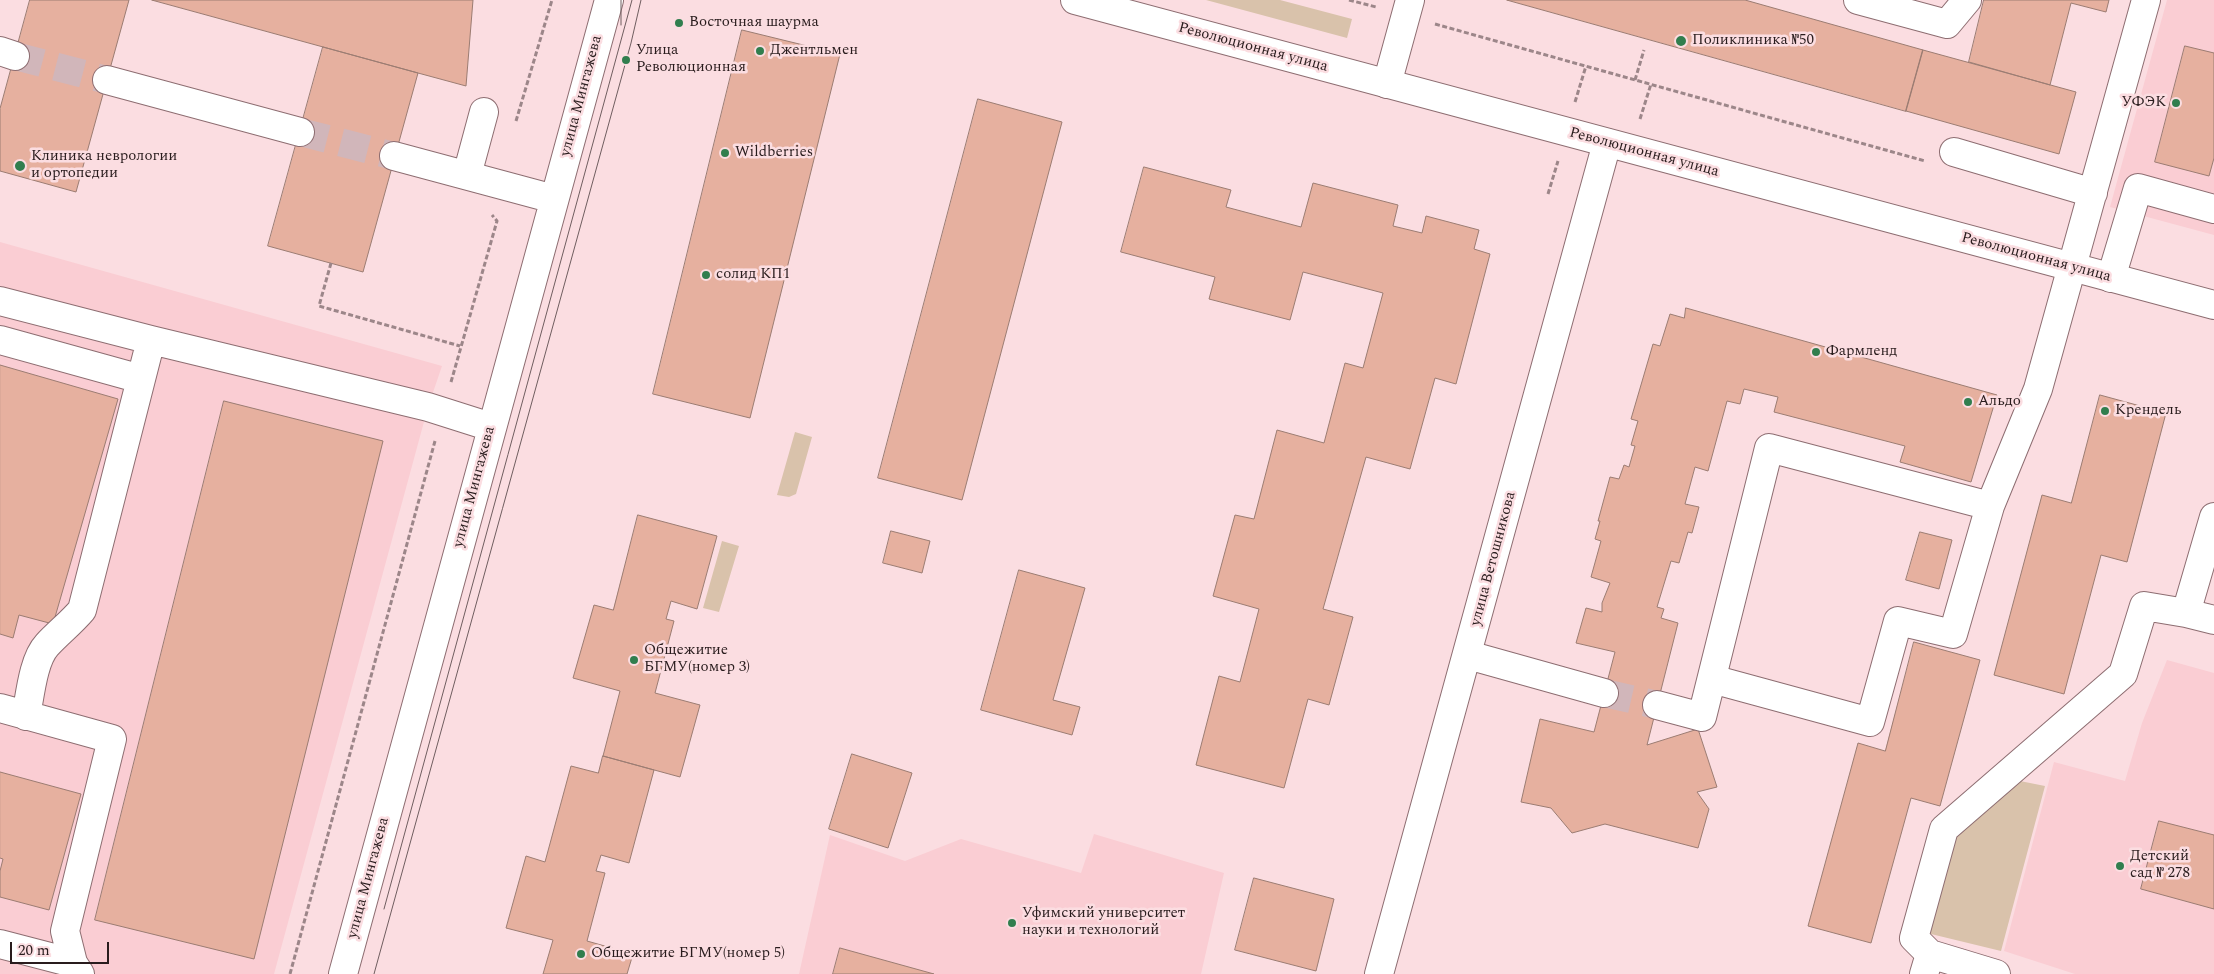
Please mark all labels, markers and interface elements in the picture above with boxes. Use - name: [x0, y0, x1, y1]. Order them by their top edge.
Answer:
- place label: Восточная шаурма: [689, 14, 819, 32]
- marker: Восточная шаурма: [673, 17, 685, 29]
- street label: Революционная улица: [1176, 19, 1330, 77]
- place label: Поликлиника №50: [1692, 32, 1814, 50]
- street label: улица Мингажева: [557, 34, 607, 158]
- marker: Поликлиника №50: [1674, 34, 1688, 48]
- place label: Улица Революционная: [636, 42, 746, 77]
- place label: Джентльмен: [770, 42, 858, 60]
- marker: Джентльмен: [754, 45, 766, 57]
- marker: Улица Революционная: [620, 54, 632, 66]
- place label: УФЭК: [2122, 94, 2166, 112]
- marker: УФЭК: [2170, 97, 2182, 109]
- street label: Революционная улица: [1567, 124, 1721, 182]
- place label: Wildberries: [735, 144, 813, 162]
- marker: Wildberries: [719, 147, 731, 159]
- place label: Клиника неврологии и ортопедии: [31, 148, 177, 183]
- marker: Клиника неврологии и ортопедии: [13, 159, 27, 173]
- street label: Революционная улица: [1959, 229, 2113, 287]
- place label: солид КП1: [716, 266, 790, 284]
- marker: солид КП1: [700, 269, 712, 281]
- place label: Фармленд: [1826, 343, 1897, 361]
- marker: Фармленд: [1810, 346, 1822, 358]
- place label: Альдо: [1978, 393, 2021, 411]
- marker: Альдо: [1962, 396, 1974, 408]
- place label: Крендель: [2115, 402, 2181, 420]
- marker: Крендель: [2099, 405, 2111, 417]
- street label: улица Мингажева: [450, 425, 500, 549]
- street label: улица Ветошникова: [1467, 490, 1521, 628]
- place label: Общежитие БГМУ(номер 3): [644, 642, 750, 677]
- marker: Общежитие БГМУ(номер 3): [628, 654, 640, 666]
- street label: улица Мингажева: [344, 816, 394, 940]
- place label: Детский сад № 278: [2130, 848, 2190, 883]
- marker: Детский сад № 278: [2114, 860, 2126, 872]
- place label: Уфимский университет науки и технологий: [1022, 905, 1185, 940]
- marker: Уфимский университет науки и технологий: [1006, 917, 1018, 929]
- scale bar: [12, 932, 111, 964]
- text: 20 m: [18, 939, 50, 962]
- place label: Общежитие БГМУ(номер 5): [591, 945, 785, 963]
- marker: Общежитие БГМУ(номер 5): [575, 948, 587, 960]

